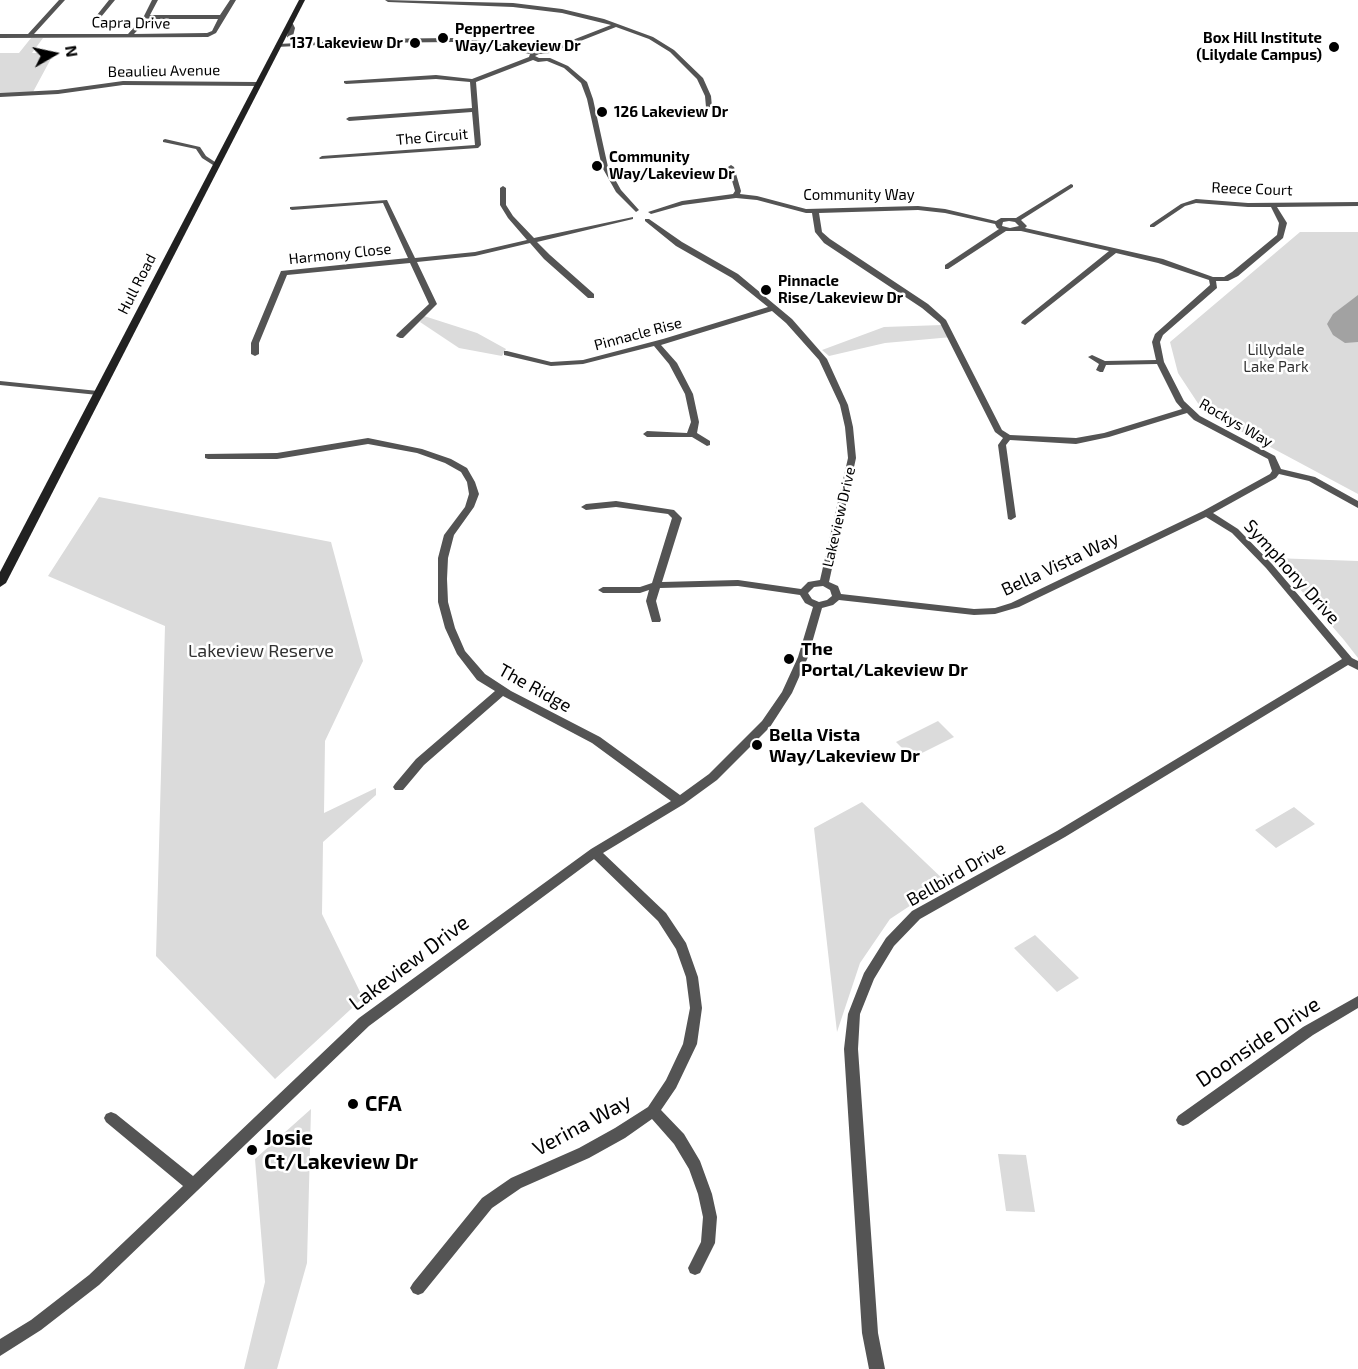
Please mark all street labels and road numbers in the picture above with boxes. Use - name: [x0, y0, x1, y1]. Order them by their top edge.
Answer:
- street label: Capra Drive: [92, 13, 170, 33]
- street label: Beaulieu Avenue: [108, 61, 220, 81]
- street label: The Circuit: [395, 125, 469, 149]
- street label: Reece Court: [1211, 179, 1293, 199]
- street label: Community Way: [803, 186, 915, 204]
- street label: Harmony Close: [288, 240, 392, 268]
- street label: Hull Road: [114, 251, 160, 317]
- street label: Pinnacle Rise: [592, 314, 684, 354]
- street label: Rockys Way: [1196, 395, 1276, 451]
- street label: Lakeview Drive: [819, 465, 859, 569]
- street label: Symphony Drive: [1239, 515, 1345, 629]
- street label: Bella Vista Way: [998, 527, 1122, 601]
- street label: The Ridge: [495, 659, 575, 717]
- street label: Bellbird Drive: [903, 837, 1009, 911]
- street label: Lakeview Drive: [344, 910, 474, 1016]
- street label: Doonside Drive: [1191, 991, 1325, 1093]
- street label: Verina Way: [529, 1089, 635, 1161]

